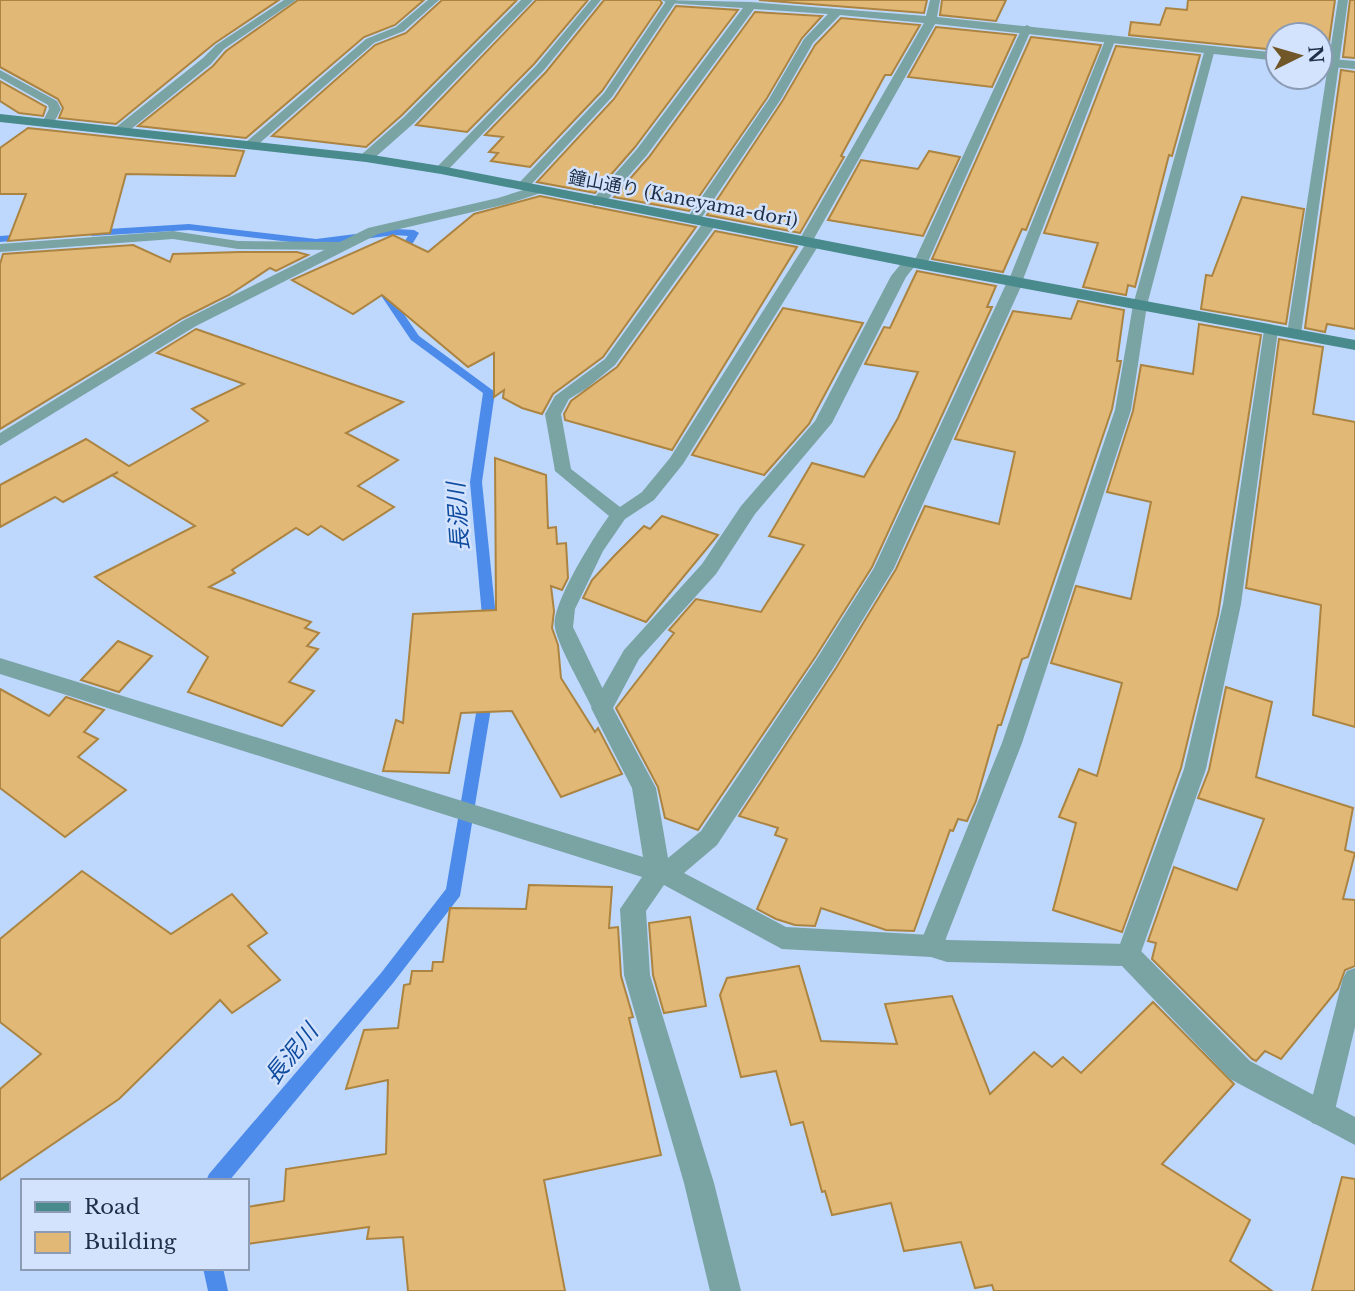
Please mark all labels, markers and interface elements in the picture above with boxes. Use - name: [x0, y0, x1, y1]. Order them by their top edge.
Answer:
- north arrow: [1264, 21, 1334, 91]
- text: N: [1303, 45, 1328, 65]
- street label: 鐘山通り (Kaneyama-dori): [566, 166, 800, 232]
- water label: 長泥川: [441, 479, 474, 552]
- water label: 長泥川: [258, 1016, 325, 1090]
- legend: [21, 1179, 248, 1270]
- text: Road: [84, 1194, 140, 1220]
- text: Building: [84, 1229, 177, 1255]

